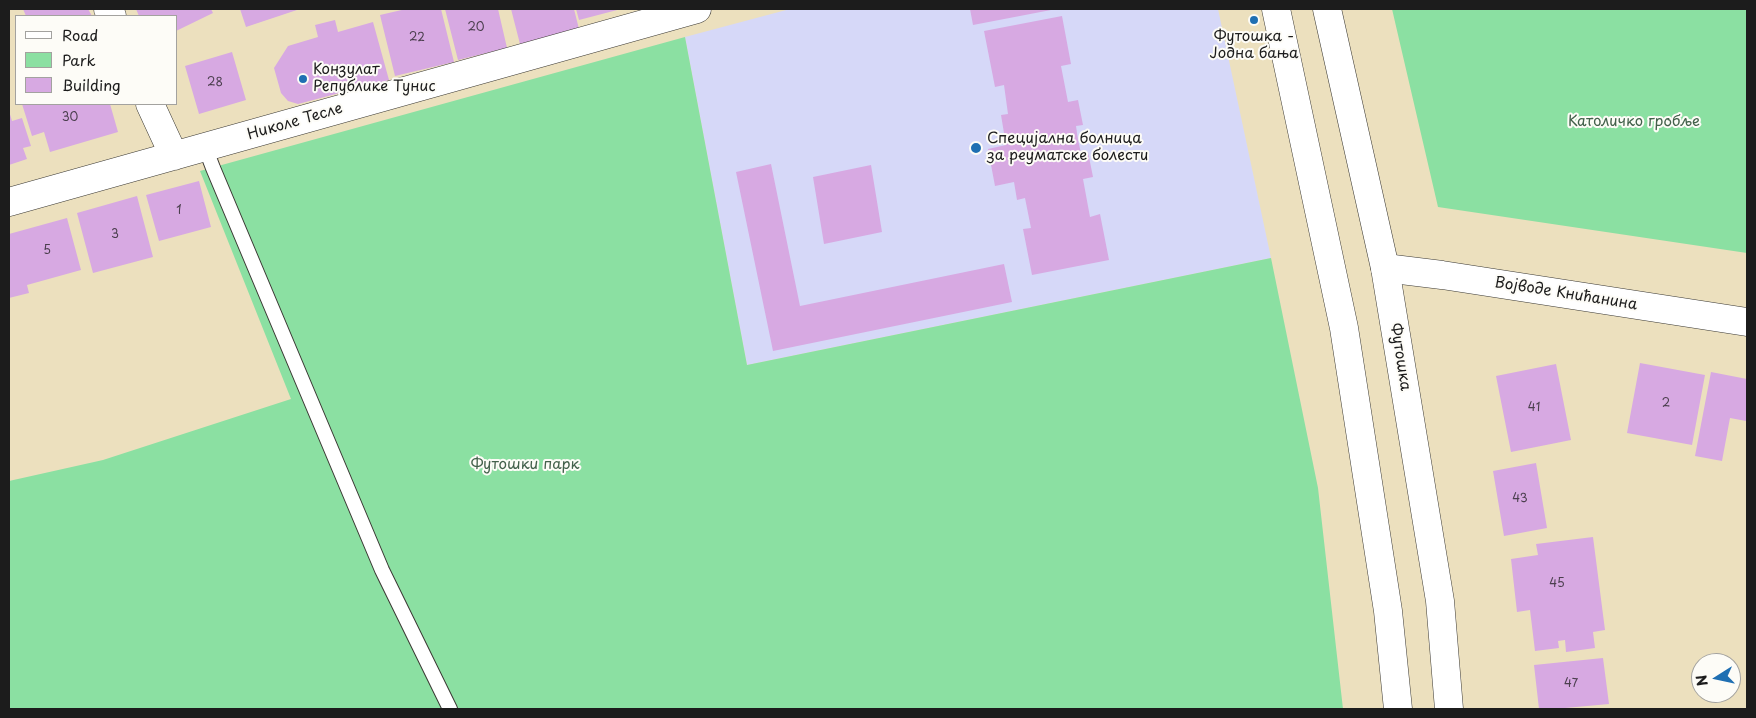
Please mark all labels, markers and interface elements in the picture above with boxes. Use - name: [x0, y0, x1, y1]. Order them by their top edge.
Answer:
- marker: Футошка - Јодна бања: [1248, 14, 1260, 26]
- legend: [15, 15, 178, 105]
- house number: 20: [467, 21, 485, 35]
- text: Road: [62, 23, 98, 46]
- place label: Футошка - Јодна бања: [1209, 28, 1299, 63]
- house number: 22: [409, 31, 425, 45]
- text: Park: [62, 48, 96, 71]
- place label: Конзулат Републике Тунис: [313, 61, 436, 96]
- text: Building: [62, 73, 121, 96]
- marker: Конзулат Републике Тунис: [297, 73, 309, 85]
- house number: 28: [207, 76, 223, 90]
- street label: Николе Тесле: [245, 100, 345, 144]
- house number: 30: [62, 111, 78, 125]
- park label: Католичко гробље: [1568, 113, 1700, 131]
- place label: Специјална болница за реуматске болести: [987, 130, 1148, 165]
- marker: Специјална болница за реуматске болести: [969, 141, 983, 155]
- house number: 1: [176, 204, 182, 218]
- house number: 3: [111, 228, 119, 242]
- house number: 5: [43, 244, 51, 258]
- street label: Војводе Книћанина: [1493, 274, 1639, 314]
- street label: Футошка: [1386, 322, 1414, 392]
- house number: 2: [1662, 397, 1670, 411]
- house number: 41: [1528, 401, 1540, 415]
- park label: Футошки парк: [471, 456, 579, 474]
- house number: 43: [1512, 492, 1528, 506]
- house number: 45: [1549, 577, 1565, 591]
- north arrow: [1691, 653, 1741, 703]
- text: N: [1690, 673, 1713, 688]
- house number: 47: [1564, 677, 1578, 691]

